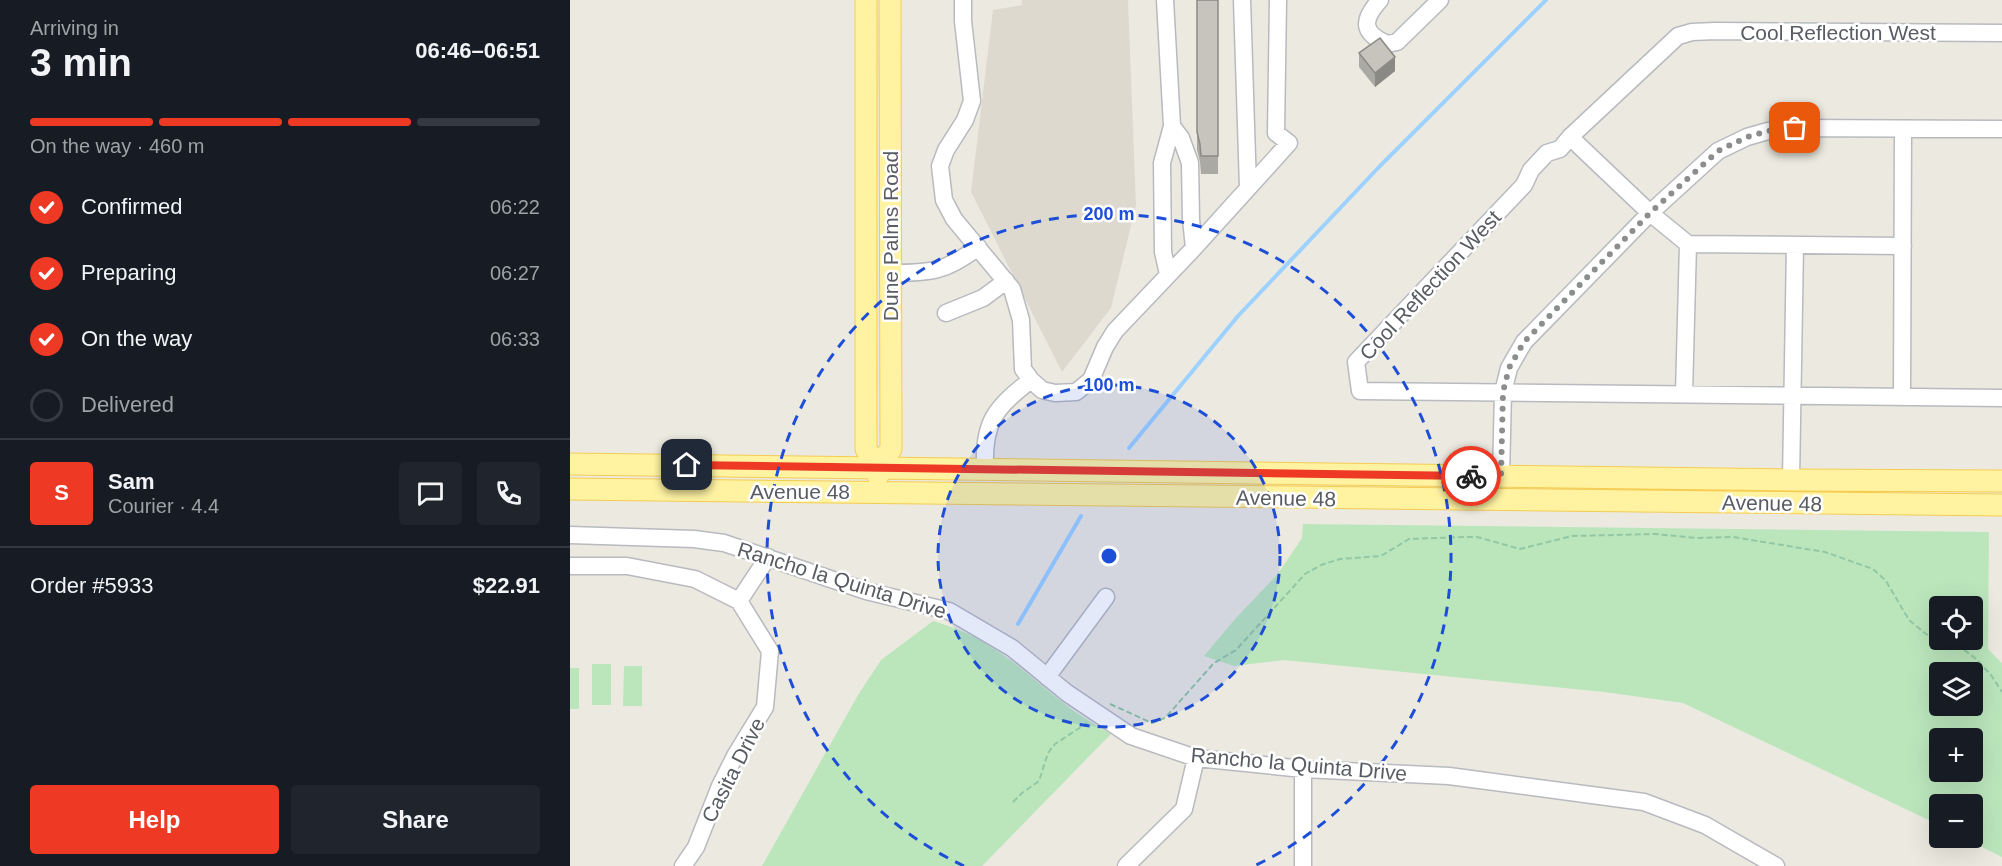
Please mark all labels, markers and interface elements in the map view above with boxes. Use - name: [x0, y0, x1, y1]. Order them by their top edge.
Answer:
- text: Arriving in: [30, 17, 119, 39]
- street label: Cool Reflection West: [1740, 21, 1936, 44]
- text: 06:46–06:51: [415, 38, 540, 63]
- text: 3 min: [30, 41, 132, 84]
- pin: [1769, 102, 1820, 153]
- icon: bag: [1778, 111, 1811, 144]
- text: On the way · 460 m: [30, 135, 205, 157]
- street label: Dune Palms Road: [879, 151, 902, 321]
- icon: check: [30, 191, 63, 224]
- text: Confirmed: [81, 194, 182, 219]
- text: 06:22: [490, 196, 540, 218]
- text: 200 m: [1083, 204, 1135, 224]
- street label: Cool Reflection West: [1355, 205, 1505, 364]
- icon: check: [30, 257, 63, 290]
- text: Preparing: [81, 260, 176, 285]
- text: 06:27: [490, 262, 540, 284]
- icon: check: [30, 323, 63, 356]
- text: On the way: [81, 326, 192, 351]
- text: 06:33: [490, 328, 540, 350]
- text: 100 m: [1083, 375, 1135, 395]
- text: Delivered: [81, 392, 174, 417]
- pin: [661, 439, 712, 490]
- courier: [1441, 446, 1501, 506]
- icon: home: [670, 448, 703, 481]
- icon: bike: [1455, 460, 1488, 493]
- button: chat: [399, 462, 462, 525]
- button: phone: [477, 462, 540, 525]
- text: Sam: [108, 469, 154, 494]
- text: S: [54, 480, 69, 505]
- street label: Avenue 48: [750, 480, 850, 503]
- street label: Avenue 48: [1236, 486, 1336, 510]
- street label: Avenue 48: [1722, 491, 1822, 515]
- text: Courier · 4.4: [108, 495, 219, 517]
- street label: Rancho la Quinta Drive: [735, 537, 949, 623]
- centre of rings: [1099, 546, 1119, 566]
- text: Order #5933: [30, 573, 154, 598]
- text: $22.91: [473, 573, 540, 598]
- map controls: [1929, 596, 1983, 848]
- button: locate: [1929, 596, 1983, 650]
- button: layers: [1929, 662, 1983, 716]
- street label: Casita Drive: [697, 714, 769, 826]
- button: +: [1929, 728, 1983, 782]
- street label: Rancho la Quinta Drive: [1190, 743, 1408, 785]
- button: Help: [30, 785, 279, 854]
- button: Share: [291, 785, 540, 854]
- button: −: [1929, 794, 1983, 848]

